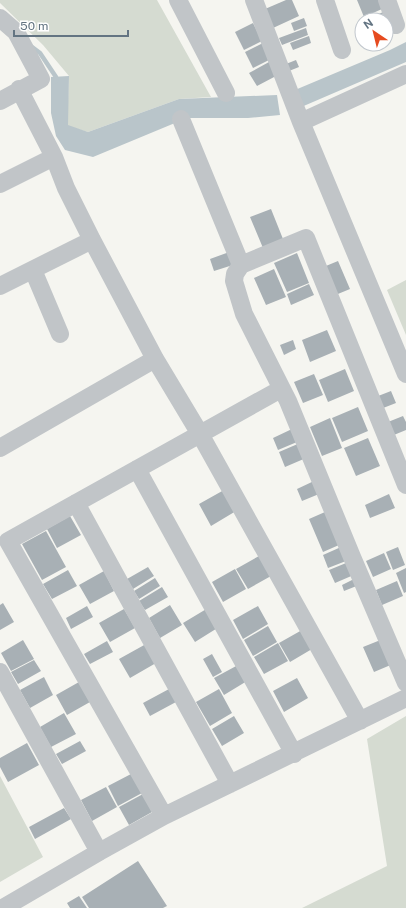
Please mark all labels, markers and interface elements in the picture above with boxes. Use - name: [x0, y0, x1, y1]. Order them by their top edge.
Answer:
- scale bar: [14, 12, 128, 38]
- north arrow: [354, 12, 394, 52]
- text: N: [361, 16, 375, 31]
- text: 50 m: [20, 19, 48, 33]

